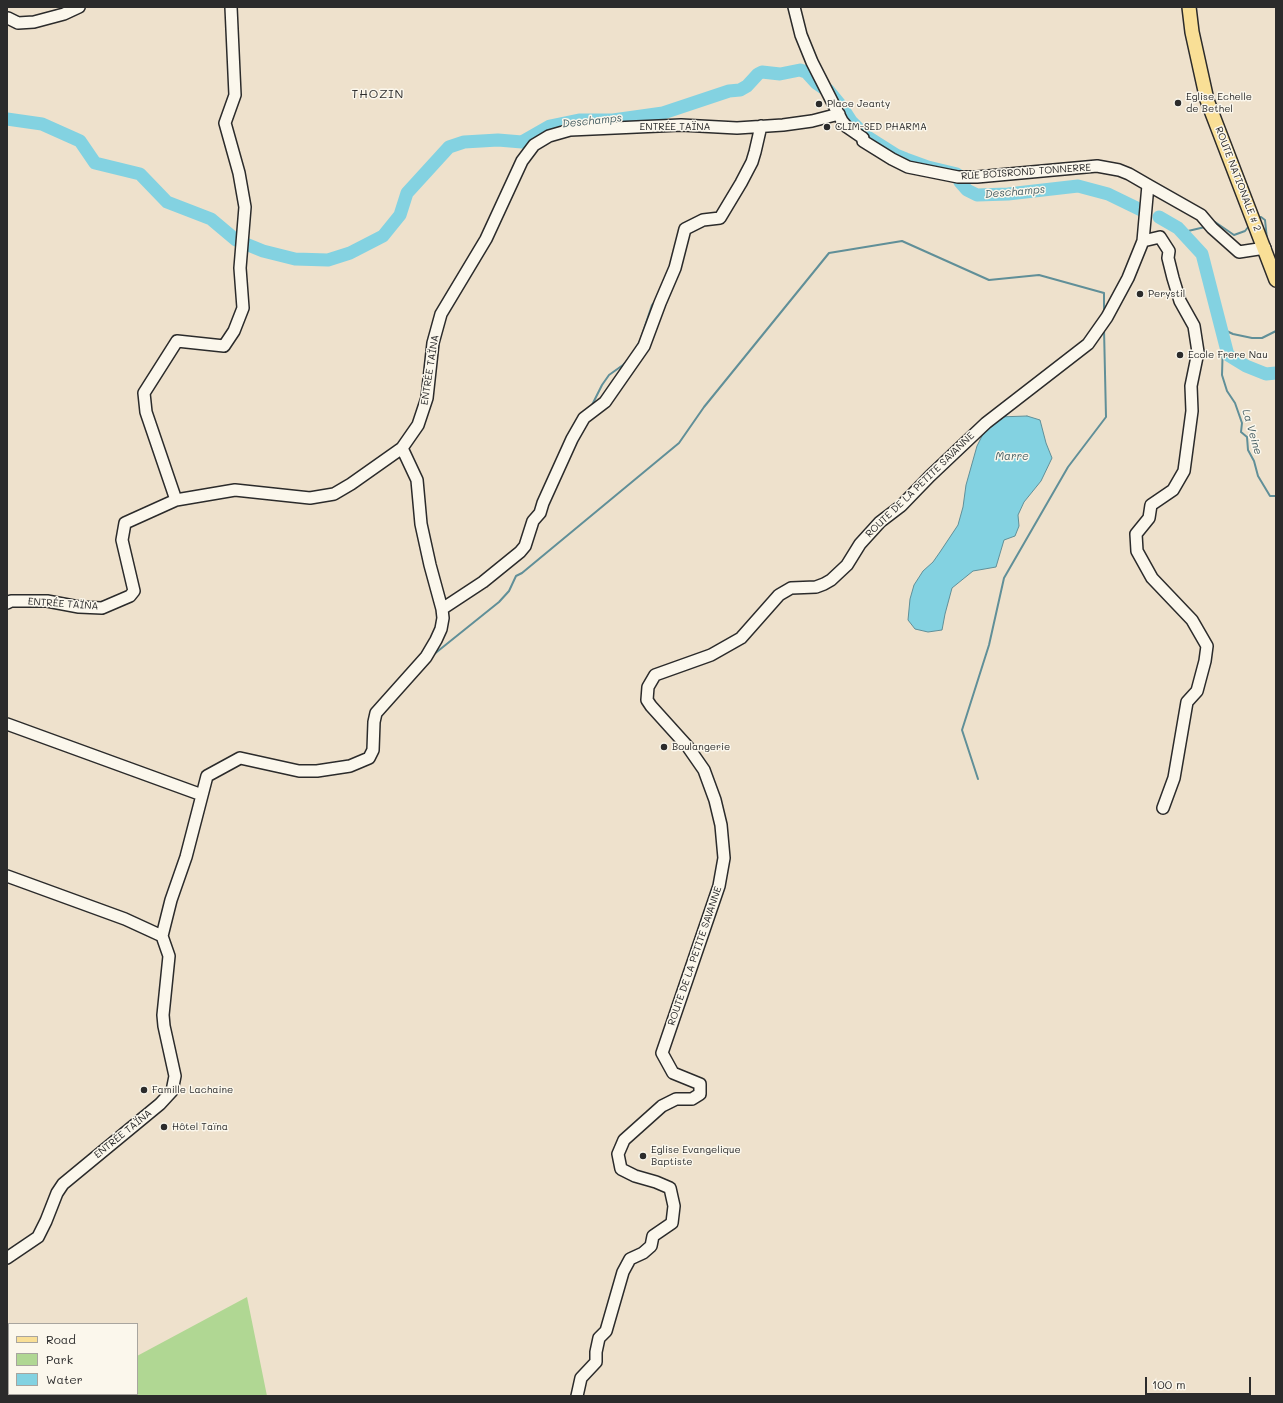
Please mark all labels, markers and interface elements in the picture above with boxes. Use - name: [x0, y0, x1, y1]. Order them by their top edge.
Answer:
- district label: THOZIN: [352, 87, 404, 101]
- place label: Eglise Echelle de Bethel: [1186, 91, 1252, 114]
- place label: Place Jeanty: [827, 98, 890, 110]
- marker: Eglise Echelle de Bethel: [1173, 98, 1183, 108]
- marker: Place Jeanty: [814, 99, 824, 109]
- water label: Deschamps: [561, 111, 623, 131]
- street label: ENTRÉE TAÏNA: [640, 121, 710, 133]
- place label: CLIM-SED PHARMA: [835, 121, 927, 133]
- marker: CLIM-SED PHARMA: [822, 122, 832, 132]
- street label: ROUTE NATIONALE # 2: [1212, 125, 1264, 233]
- street label: RUE BOISROND TONNERRE: [961, 161, 1091, 183]
- water label: Deschamps: [984, 183, 1046, 201]
- place label: Perystil: [1148, 288, 1185, 300]
- marker: Perystil: [1135, 289, 1145, 299]
- street label: ENTRÉE TAÏNA: [419, 334, 441, 406]
- place label: Ecole Frere Nau: [1188, 349, 1268, 361]
- marker: Ecole Frere Nau: [1175, 350, 1185, 360]
- water label: La Veine: [1239, 408, 1265, 456]
- street label: ROUTE DE LA PETITE SAVANNE: [863, 430, 977, 540]
- water label: Marre: [995, 450, 1029, 464]
- street label: ENTRÉE TAÏNA: [27, 596, 99, 612]
- place label: Boulangerie: [672, 741, 730, 753]
- marker: Boulangerie: [659, 742, 669, 752]
- street label: ROUTE DE LA PETITE SAVANNE: [666, 885, 724, 1027]
- place label: Famille Lachaine: [152, 1084, 233, 1096]
- marker: Famille Lachaine: [139, 1085, 149, 1095]
- street label: ENTRÉE TAÏNA: [92, 1107, 154, 1161]
- place label: Hôtel Taïna: [172, 1121, 228, 1133]
- marker: Hôtel Taïna: [159, 1122, 169, 1132]
- place label: Eglise Evangelique Baptiste: [651, 1144, 741, 1168]
- marker: Eglise Evangelique Baptiste: [638, 1151, 648, 1161]
- legend: [8, 1323, 138, 1395]
- text: Road: [46, 1331, 76, 1347]
- text: Park: [46, 1351, 73, 1367]
- scale bar: [1147, 1369, 1253, 1395]
- text: Water: [46, 1371, 83, 1387]
- text: 100 m: [1152, 1376, 1186, 1392]

